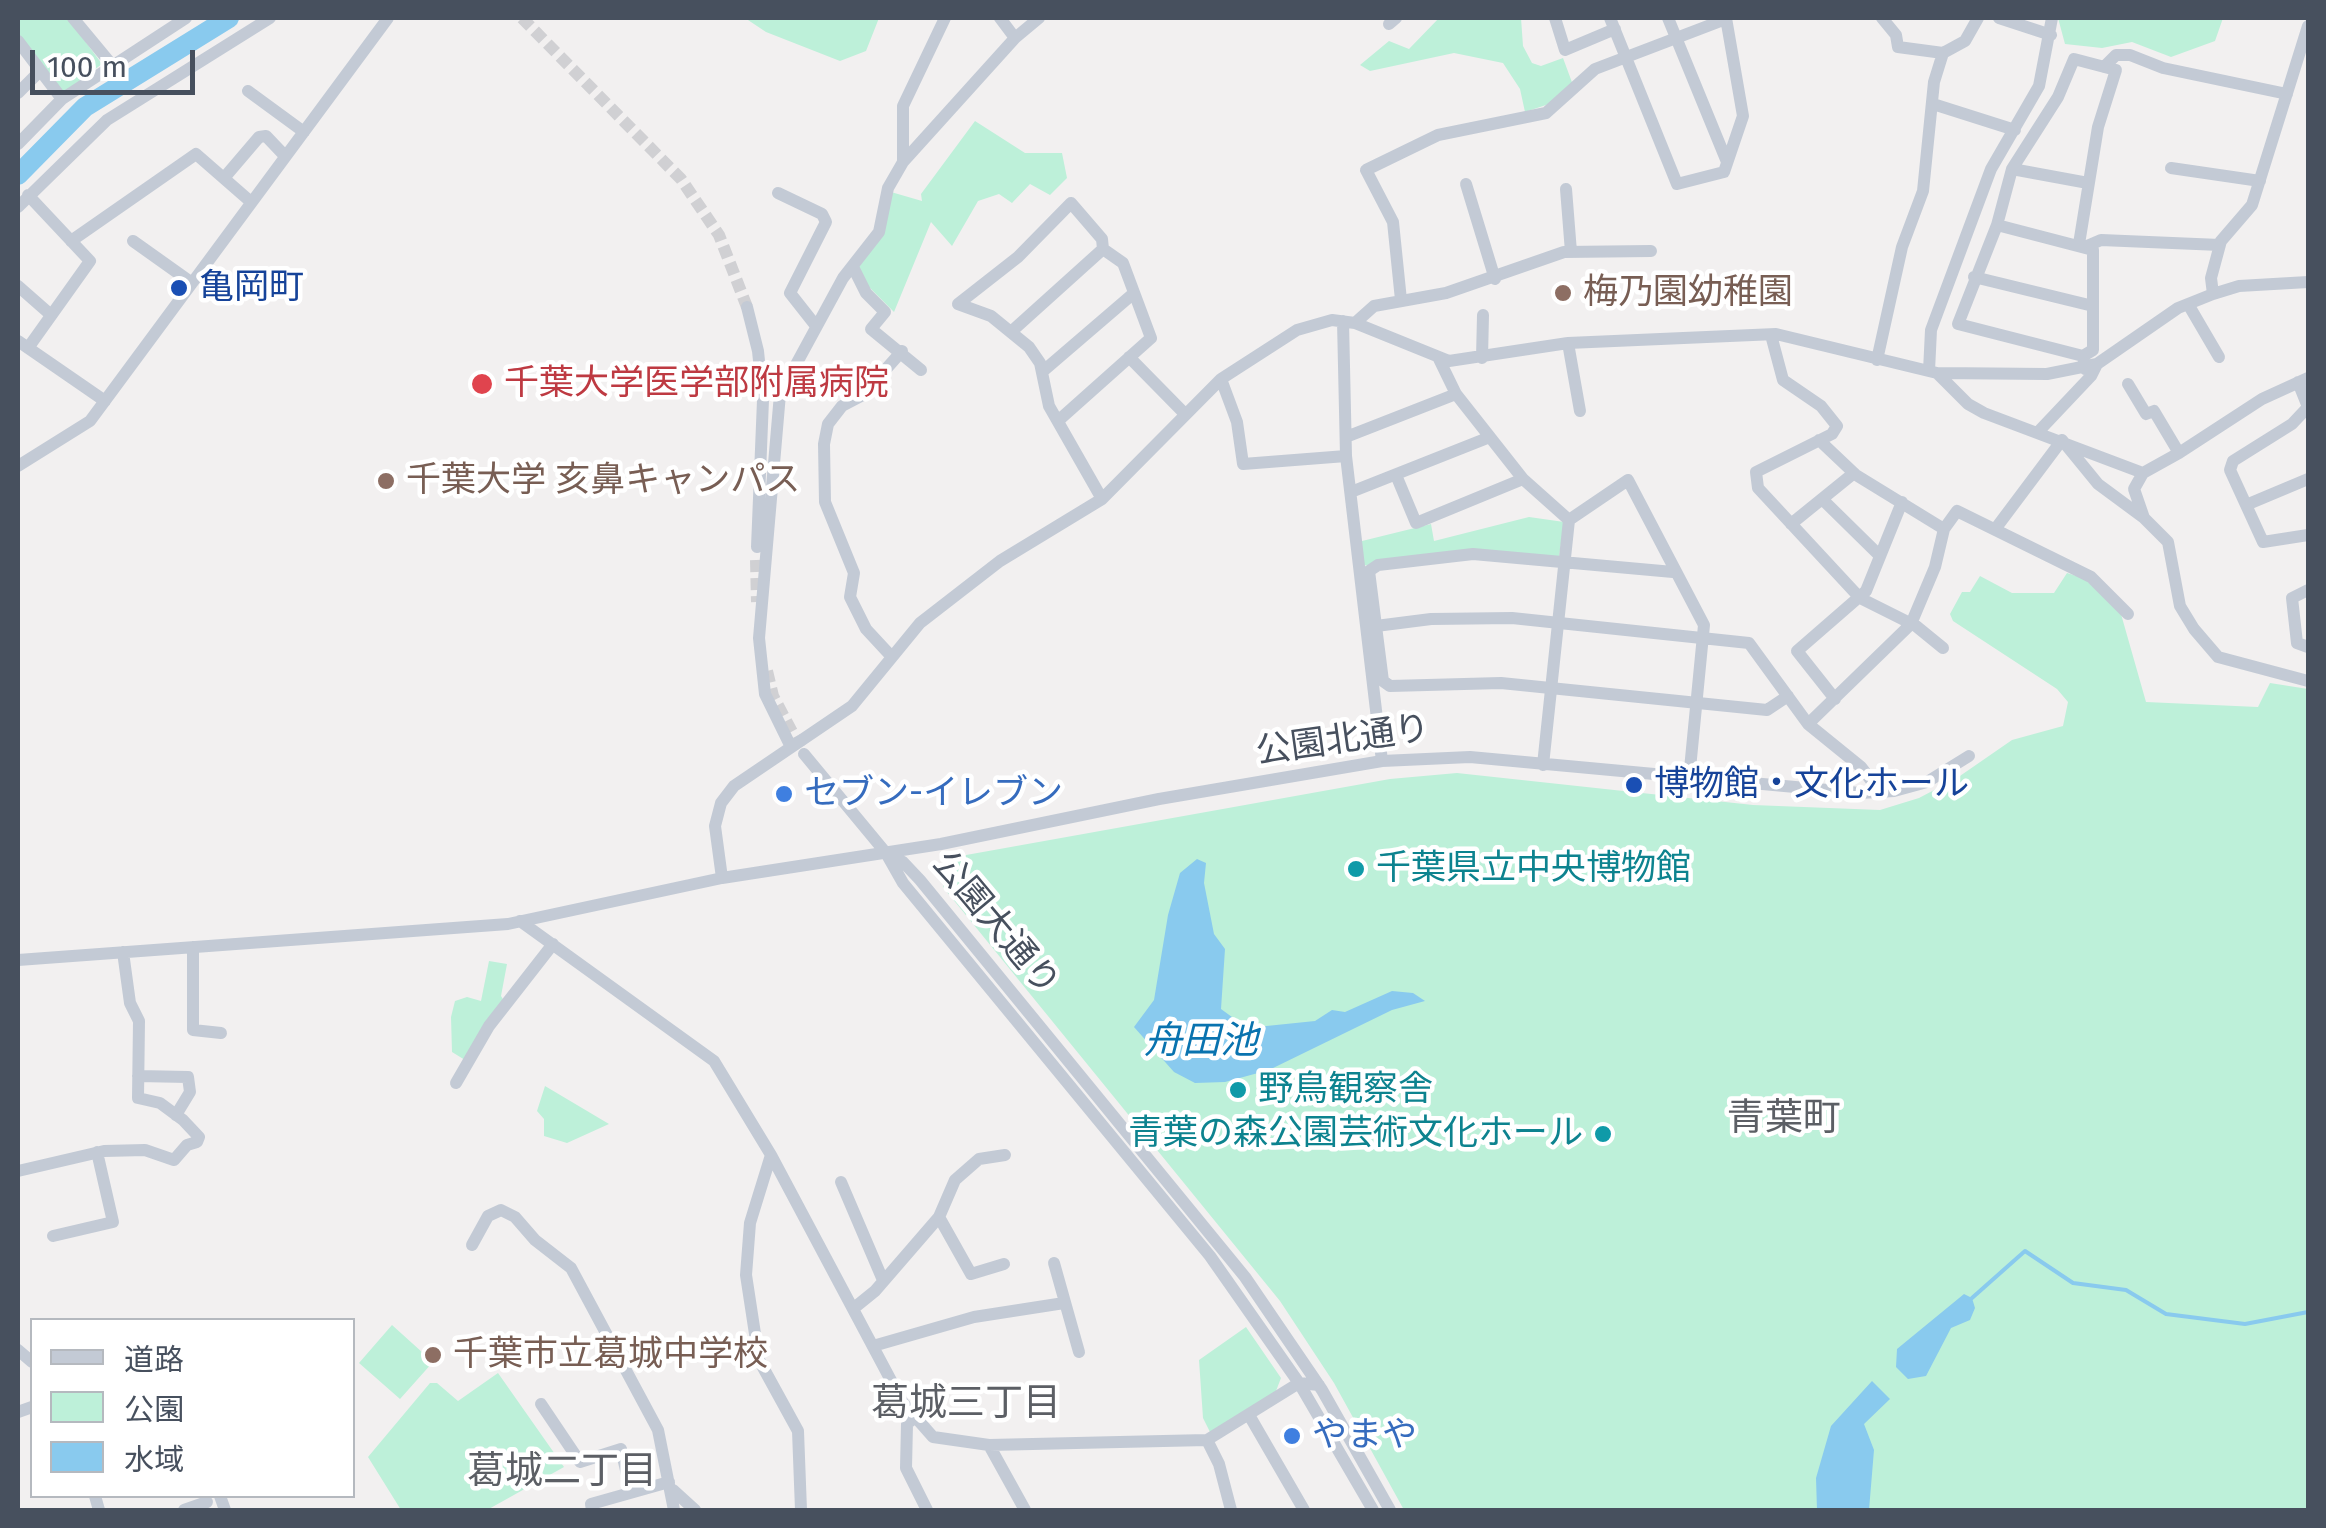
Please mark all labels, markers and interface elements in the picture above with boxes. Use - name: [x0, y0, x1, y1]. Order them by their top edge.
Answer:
- scale bar: [35, 30, 200, 92]
- text: 100 m: [47, 49, 127, 85]
- place label: 亀岡町: [199, 267, 304, 309]
- place label: 梅乃園幼稚園: [1583, 272, 1793, 314]
- marker: 亀岡町: [168, 277, 190, 299]
- marker: 梅乃園幼稚園: [1552, 282, 1574, 304]
- place label: 千葉大学医学部附属病院: [504, 363, 889, 405]
- marker: 千葉大学医学部附属病院: [469, 371, 495, 397]
- place label: 千葉大学 亥鼻キャンパス: [406, 460, 800, 502]
- marker: 千葉大学 亥鼻キャンパス: [375, 470, 397, 492]
- street label: 公園北通り: [1253, 708, 1433, 774]
- place label: 博物館・文化ホール: [1654, 764, 1969, 806]
- place label: セブン-イレブン: [804, 773, 1063, 815]
- marker: 博物館・文化ホール: [1623, 774, 1645, 796]
- marker: セブン-イレブン: [773, 783, 795, 805]
- street label: 公園大通り: [923, 843, 1067, 1005]
- place label: 千葉県立中央博物館: [1376, 848, 1691, 890]
- marker: 千葉県立中央博物館: [1345, 858, 1367, 880]
- water label: 舟田池: [1144, 1019, 1258, 1065]
- place label: 野鳥観察舎: [1258, 1069, 1433, 1111]
- marker: 野鳥観察舎: [1227, 1079, 1249, 1101]
- district label: 青葉町: [1727, 1096, 1841, 1142]
- place label: 青葉の森公園芸術文化ホール: [1128, 1113, 1583, 1155]
- marker: 青葉の森公園芸術文化ホール: [1592, 1123, 1614, 1145]
- legend: [30, 1318, 355, 1498]
- place label: 千葉市立葛城中学校: [453, 1334, 768, 1376]
- text: 道路: [124, 1342, 184, 1378]
- marker: 千葉市立葛城中学校: [422, 1344, 444, 1366]
- district label: 葛城三丁目: [871, 1381, 1061, 1427]
- text: 公園: [124, 1392, 184, 1428]
- place label: やまや: [1312, 1415, 1417, 1457]
- marker: やまや: [1281, 1425, 1303, 1447]
- text: 水域: [124, 1442, 184, 1478]
- district label: 葛城二丁目: [467, 1449, 657, 1495]

